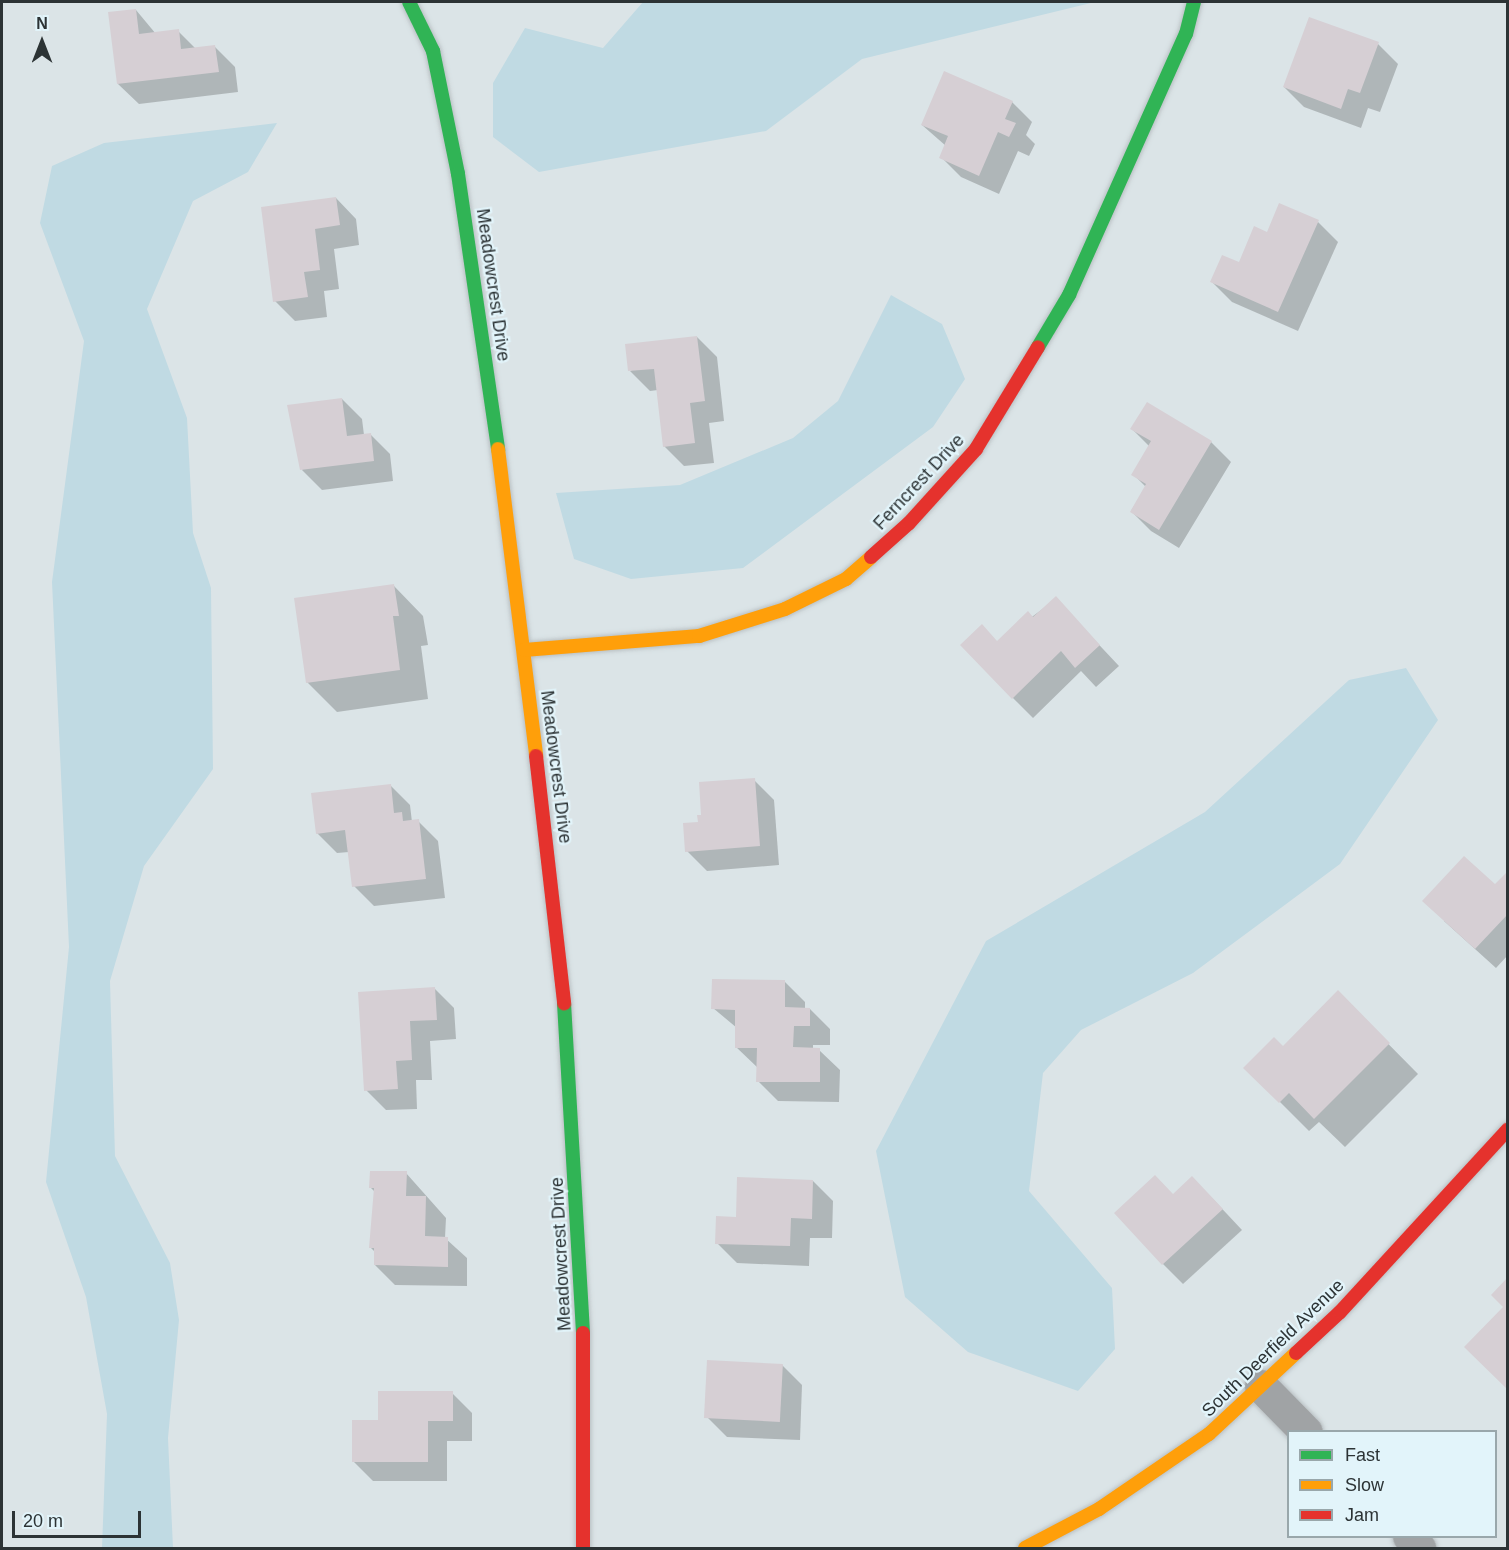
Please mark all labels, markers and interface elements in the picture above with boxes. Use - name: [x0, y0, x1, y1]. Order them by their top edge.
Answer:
- north arrow: [12, 12, 72, 72]
- text: N: [36, 15, 48, 32]
- street label: Meadowcrest Drive: [472, 207, 514, 363]
- street label: Ferncrest Drive: [869, 430, 969, 534]
- street label: Meadowcrest Drive: [536, 689, 576, 845]
- street label: Meadowcrest Drive: [546, 1177, 576, 1331]
- street label: South Deerfield Avenue: [1197, 1274, 1349, 1422]
- legend: [1287, 1430, 1497, 1538]
- text: Fast: [1345, 1445, 1380, 1465]
- text: Slow: [1345, 1475, 1384, 1495]
- scale bar: [15, 1499, 144, 1537]
- text: Jam: [1345, 1505, 1379, 1525]
- text: 20 m: [23, 1511, 63, 1531]

